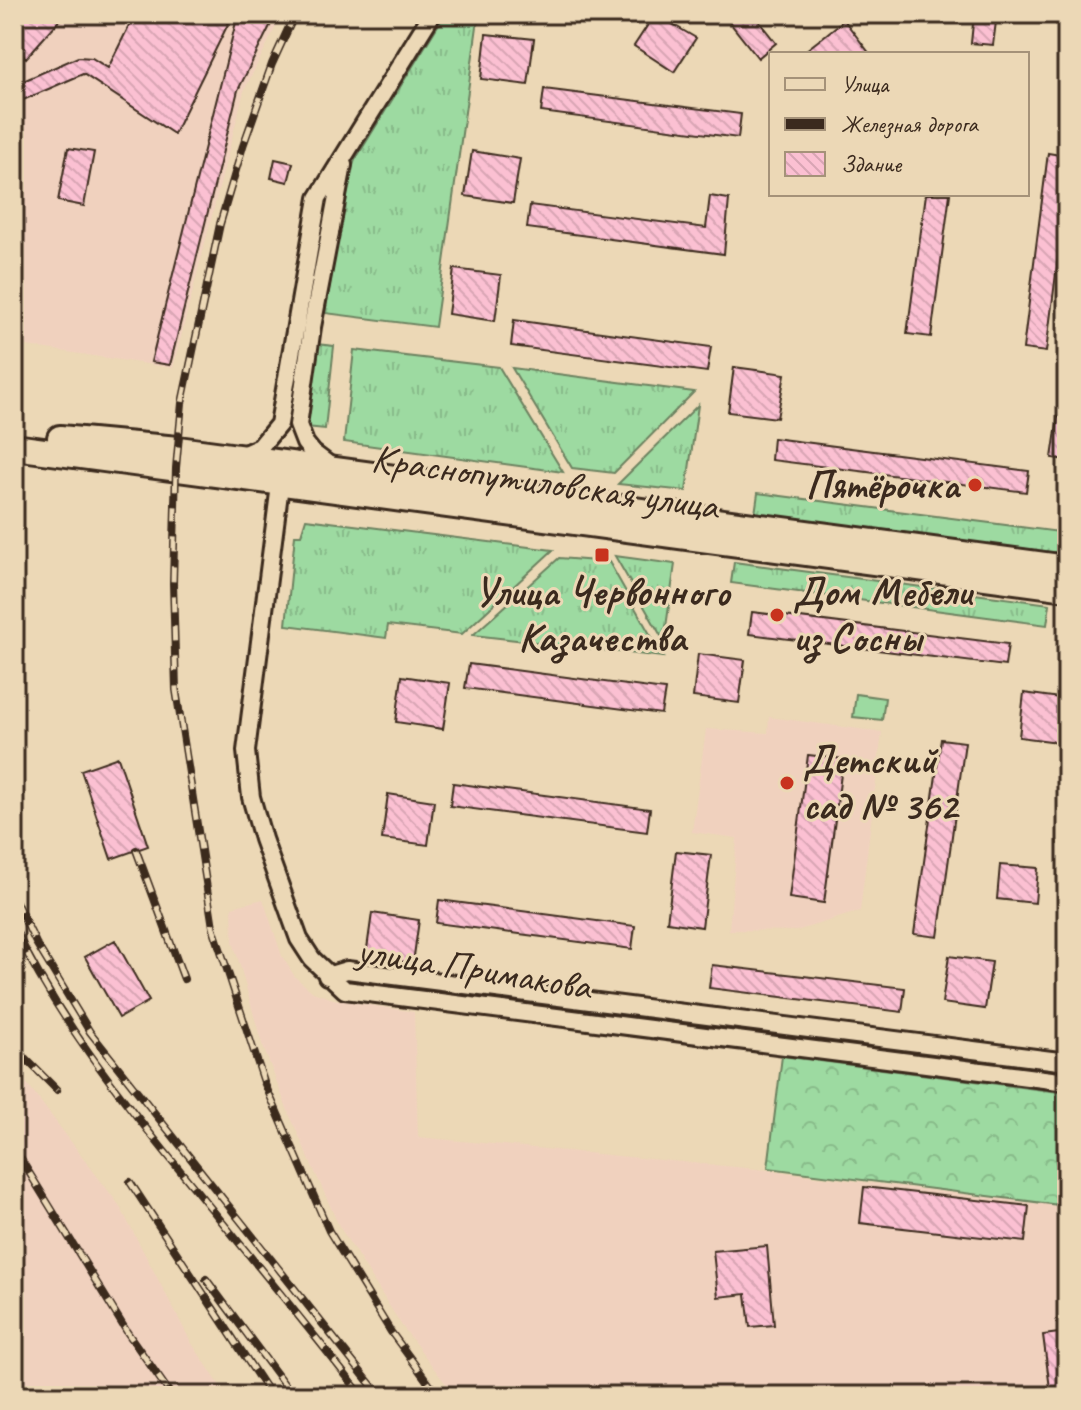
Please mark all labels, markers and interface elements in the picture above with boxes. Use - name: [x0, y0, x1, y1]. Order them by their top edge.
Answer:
- legend: [769, 52, 1029, 196]
- text: Улица: [841, 69, 890, 99]
- text: Железная дорога: [841, 109, 979, 139]
- text: Здание: [841, 149, 903, 179]
- street label: Краснопутиловская улица: [369, 433, 724, 531]
- place label: Пятёрочка: [806, 460, 961, 510]
- marker: Пятёрочка: [966, 476, 984, 494]
- marker: Улица Червонного Казачества: [593, 546, 611, 564]
- place label: Улица Червонного Казачества: [474, 567, 732, 664]
- place label: Дом Мебели из Сосны: [793, 567, 975, 664]
- marker: Дом Мебели из Сосны: [768, 606, 786, 624]
- place label: Детский сад № 362: [803, 735, 961, 831]
- marker: Детский сад № 362: [778, 774, 796, 792]
- street label: улица Примакова: [352, 925, 597, 1012]

